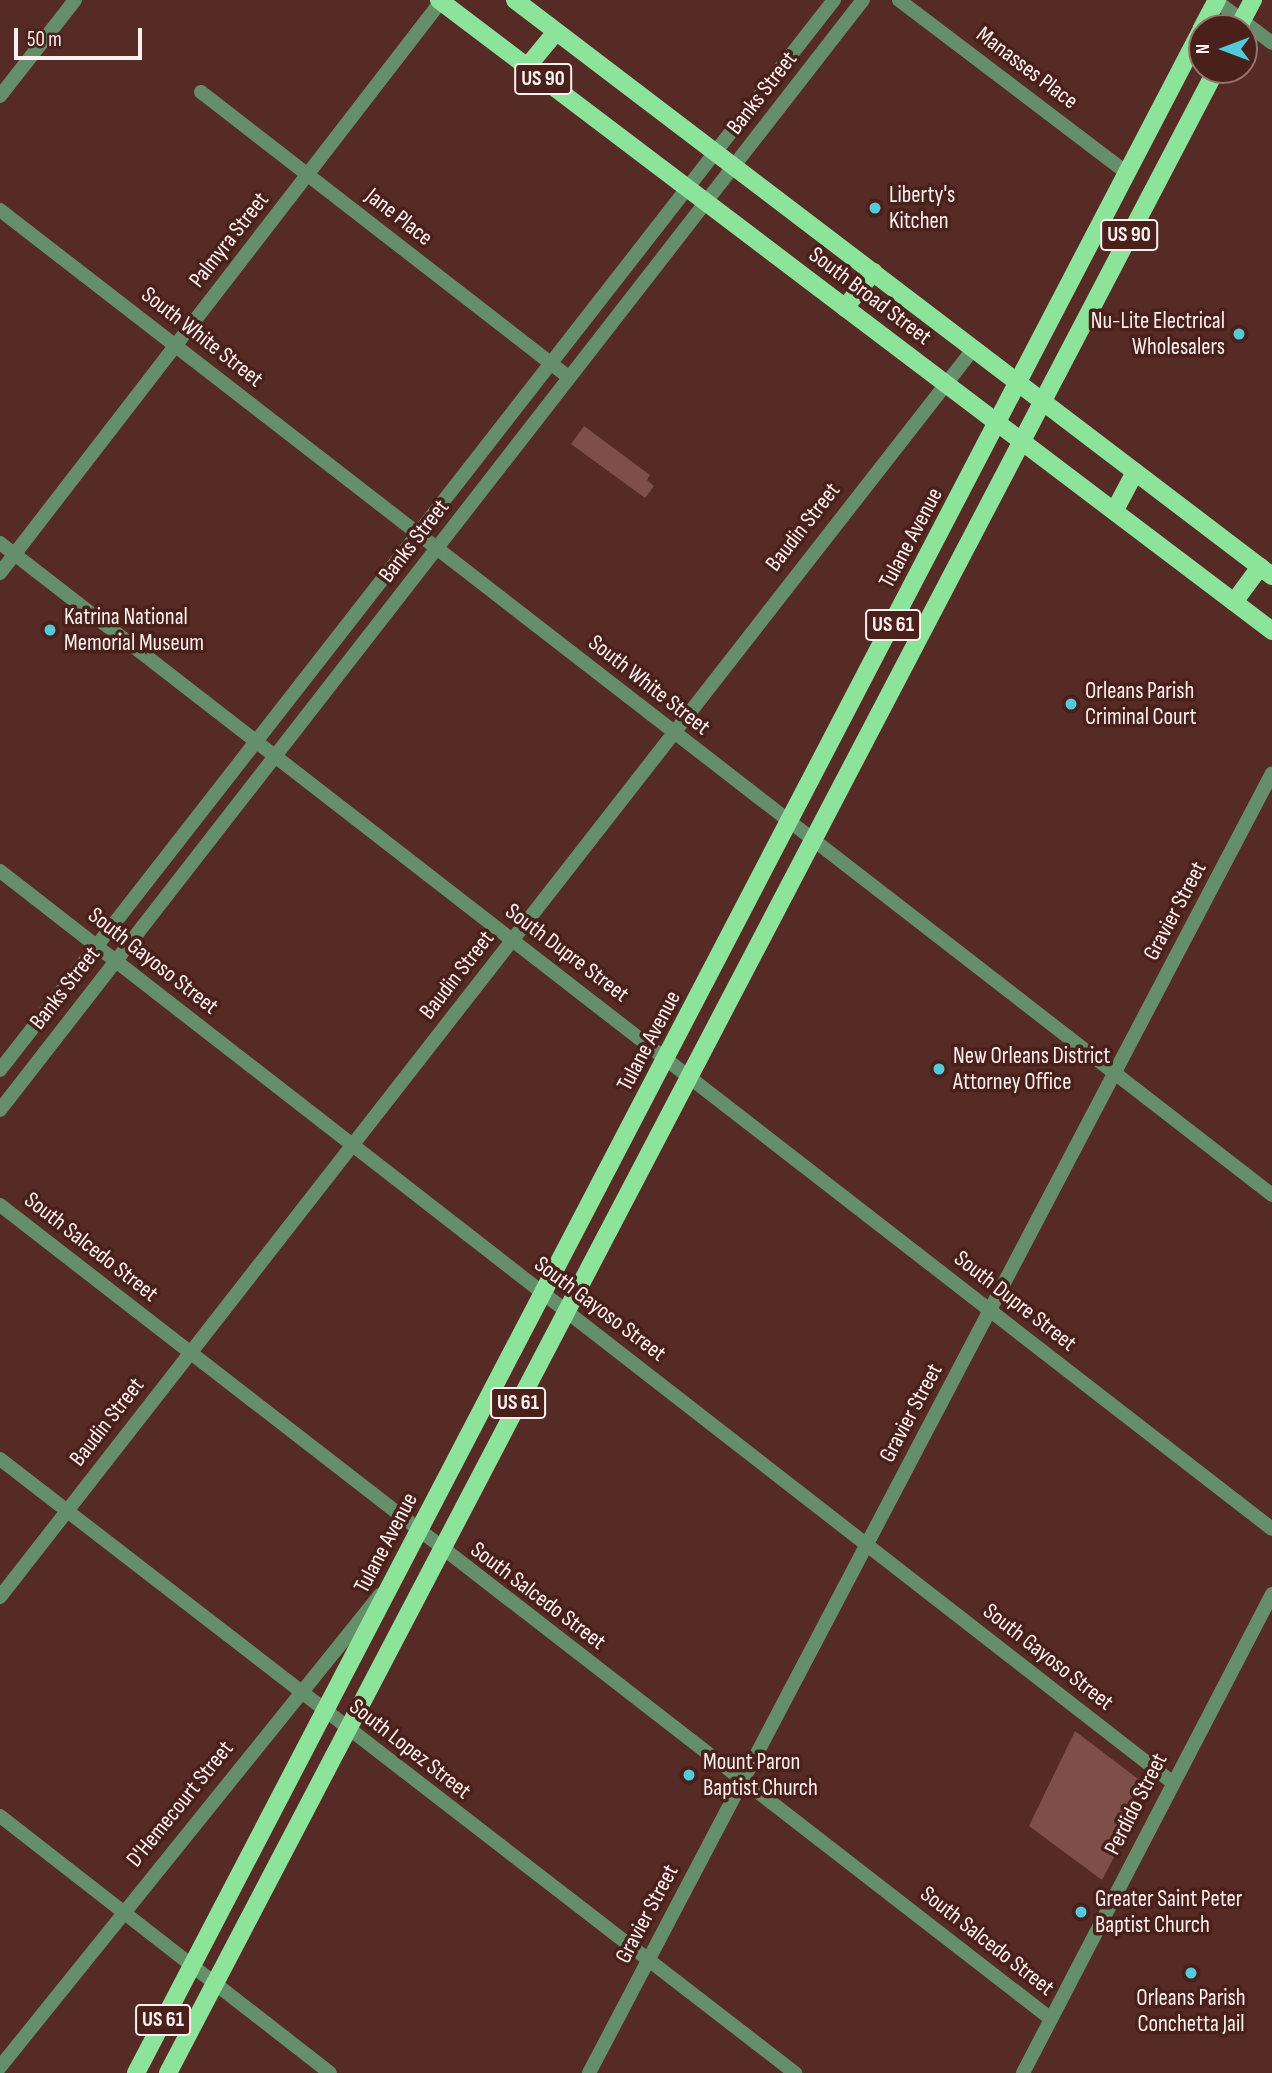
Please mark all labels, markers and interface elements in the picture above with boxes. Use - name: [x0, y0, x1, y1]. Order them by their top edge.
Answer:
- scale bar: [18, 14, 145, 58]
- north arrow: [1188, 14, 1258, 84]
- street label: Manasses Place: [971, 21, 1083, 115]
- text: 50 m: [27, 27, 62, 52]
- text: N: [1192, 44, 1215, 54]
- street label: Banks Street: [721, 46, 803, 140]
- road number: US 90: [513, 62, 573, 96]
- place label: Liberty's Kitchen: [889, 181, 955, 235]
- street label: Jane Place: [360, 182, 438, 252]
- street label: Palmyra Street: [183, 187, 275, 293]
- marker: Liberty's Kitchen: [867, 200, 883, 216]
- road number: US 90: [1099, 218, 1159, 252]
- street label: South Broad Street: [803, 241, 937, 351]
- street label: South White Street: [136, 281, 268, 393]
- place label: Nu-Lite Electrical Wholesalers: [1091, 307, 1225, 361]
- marker: Nu-Lite Electrical Wholesalers: [1231, 326, 1247, 342]
- street label: Baudin Street: [760, 477, 846, 577]
- street label: Tulane Avenue: [873, 483, 949, 593]
- street label: Banks Street: [373, 494, 455, 588]
- place label: Katrina National Memorial Museum: [64, 603, 204, 657]
- road number: US 61: [865, 608, 921, 642]
- marker: Katrina National Memorial Museum: [42, 622, 58, 638]
- street label: South White Street: [583, 629, 715, 741]
- place label: Orleans Parish Criminal Court: [1085, 677, 1197, 731]
- marker: Orleans Parish Criminal Court: [1063, 696, 1079, 712]
- street label: Gravier Street: [1138, 857, 1212, 965]
- street label: South Dupre Street: [500, 898, 634, 1008]
- street label: South Gayoso Street: [82, 902, 224, 1020]
- street label: Baudin Street: [414, 925, 500, 1025]
- street label: Banks Street: [24, 941, 106, 1035]
- street label: Tulane Avenue: [611, 986, 687, 1096]
- place label: New Orleans District Attorney Office: [953, 1042, 1110, 1096]
- marker: New Orleans District Attorney Office: [931, 1061, 947, 1077]
- street label: South Salcedo Street: [19, 1186, 163, 1308]
- street label: South Dupre Street: [948, 1245, 1082, 1357]
- street label: South Gayoso Street: [529, 1250, 671, 1368]
- street label: Gravier Street: [874, 1359, 948, 1467]
- street label: Baudin Street: [64, 1372, 150, 1472]
- road number: US 61: [490, 1386, 546, 1420]
- street label: Tulane Avenue: [348, 1488, 424, 1598]
- street label: South Salcedo Street: [465, 1536, 611, 1656]
- street label: South Gayoso Street: [977, 1598, 1119, 1716]
- street label: South Lopez Street: [344, 1693, 476, 1805]
- street label: D'Hemecourt Street: [121, 1735, 239, 1873]
- place label: Mount Paron Baptist Church: [703, 1748, 818, 1802]
- street label: Perdido Street: [1099, 1749, 1173, 1859]
- marker: Mount Paron Baptist Church: [681, 1767, 697, 1783]
- street label: Gravier Street: [610, 1860, 684, 1968]
- street label: South Salcedo Street: [915, 1880, 1059, 2002]
- place label: Greater Saint Peter Baptist Church: [1095, 1885, 1242, 1939]
- marker: Greater Saint Peter Baptist Church: [1073, 1904, 1089, 1920]
- marker: Orleans Parish Conchetta Jail: [1183, 1965, 1199, 1981]
- place label: Orleans Parish Conchetta Jail: [1136, 1984, 1246, 2038]
- road number: US 61: [135, 2002, 191, 2038]

